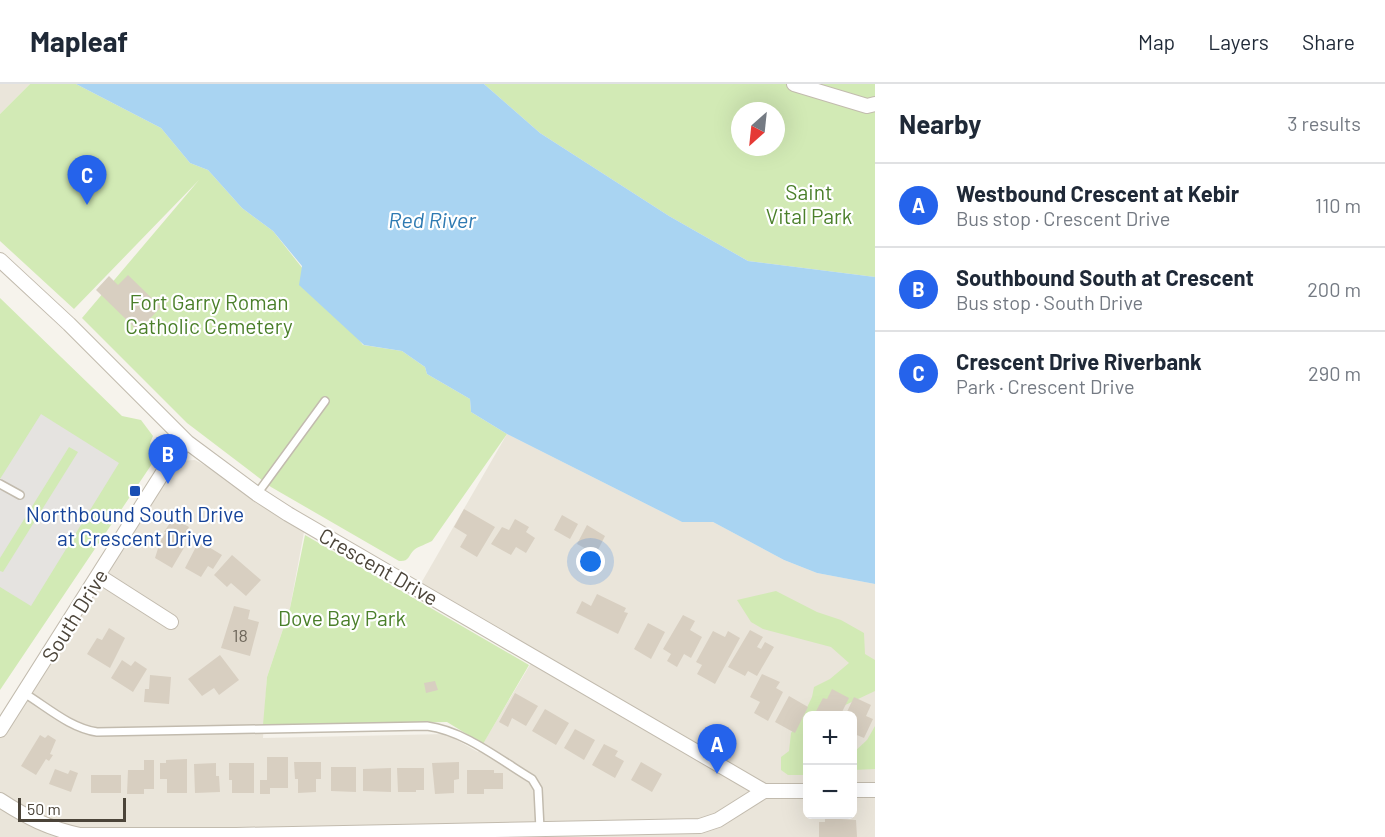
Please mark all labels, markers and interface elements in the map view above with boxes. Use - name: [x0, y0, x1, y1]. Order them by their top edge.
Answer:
- text: Mapleaf: [30, 24, 128, 58]
- text: Map: [1138, 29, 1175, 54]
- text: Layers: [1208, 29, 1269, 54]
- text: Share: [1302, 29, 1355, 54]
- north arrow: [731, 102, 785, 156]
- text: Nearby: [899, 108, 981, 139]
- text: 3 results: [1287, 111, 1361, 135]
- pin: C: [68, 156, 106, 205]
- park label: Saint Vital Park: [766, 179, 852, 228]
- text: Westbound Crescent at Kebir: [956, 180, 1239, 206]
- text: A: [912, 193, 925, 217]
- text: 110 m: [1315, 193, 1361, 217]
- water label: Red River: [388, 206, 477, 232]
- text: Bus stop · Crescent Drive: [956, 206, 1170, 230]
- text: Southbound South at Crescent: [956, 264, 1254, 290]
- text: B: [912, 277, 925, 301]
- text: 200 m: [1307, 277, 1361, 301]
- park label: Fort Garry Roman Catholic Cemetery: [125, 289, 293, 338]
- text: Bus stop · South Drive: [956, 290, 1143, 314]
- text: Crescent Drive Riverbank: [956, 348, 1202, 374]
- text: C: [912, 361, 925, 385]
- text: 290 m: [1308, 361, 1361, 385]
- text: Park · Crescent Drive: [956, 374, 1135, 398]
- pin: B: [148, 434, 188, 484]
- marker: Northbound South Drive at Crescent Drive: [128, 484, 142, 498]
- place label: Northbound South Drive at Crescent Drive: [26, 501, 244, 550]
- street label: Crescent Drive: [315, 522, 443, 610]
- your location: [576, 547, 605, 576]
- street label: South Drive: [36, 564, 112, 666]
- park label: Dove Bay Park: [278, 605, 406, 630]
- house number: 18: [232, 624, 248, 646]
- map controls: [803, 711, 857, 819]
- button: +: [803, 711, 857, 765]
- pin: A: [698, 724, 736, 774]
- button: −: [803, 765, 857, 819]
- scale bar: [18, 795, 126, 822]
- text: 50 m: [27, 799, 61, 818]

